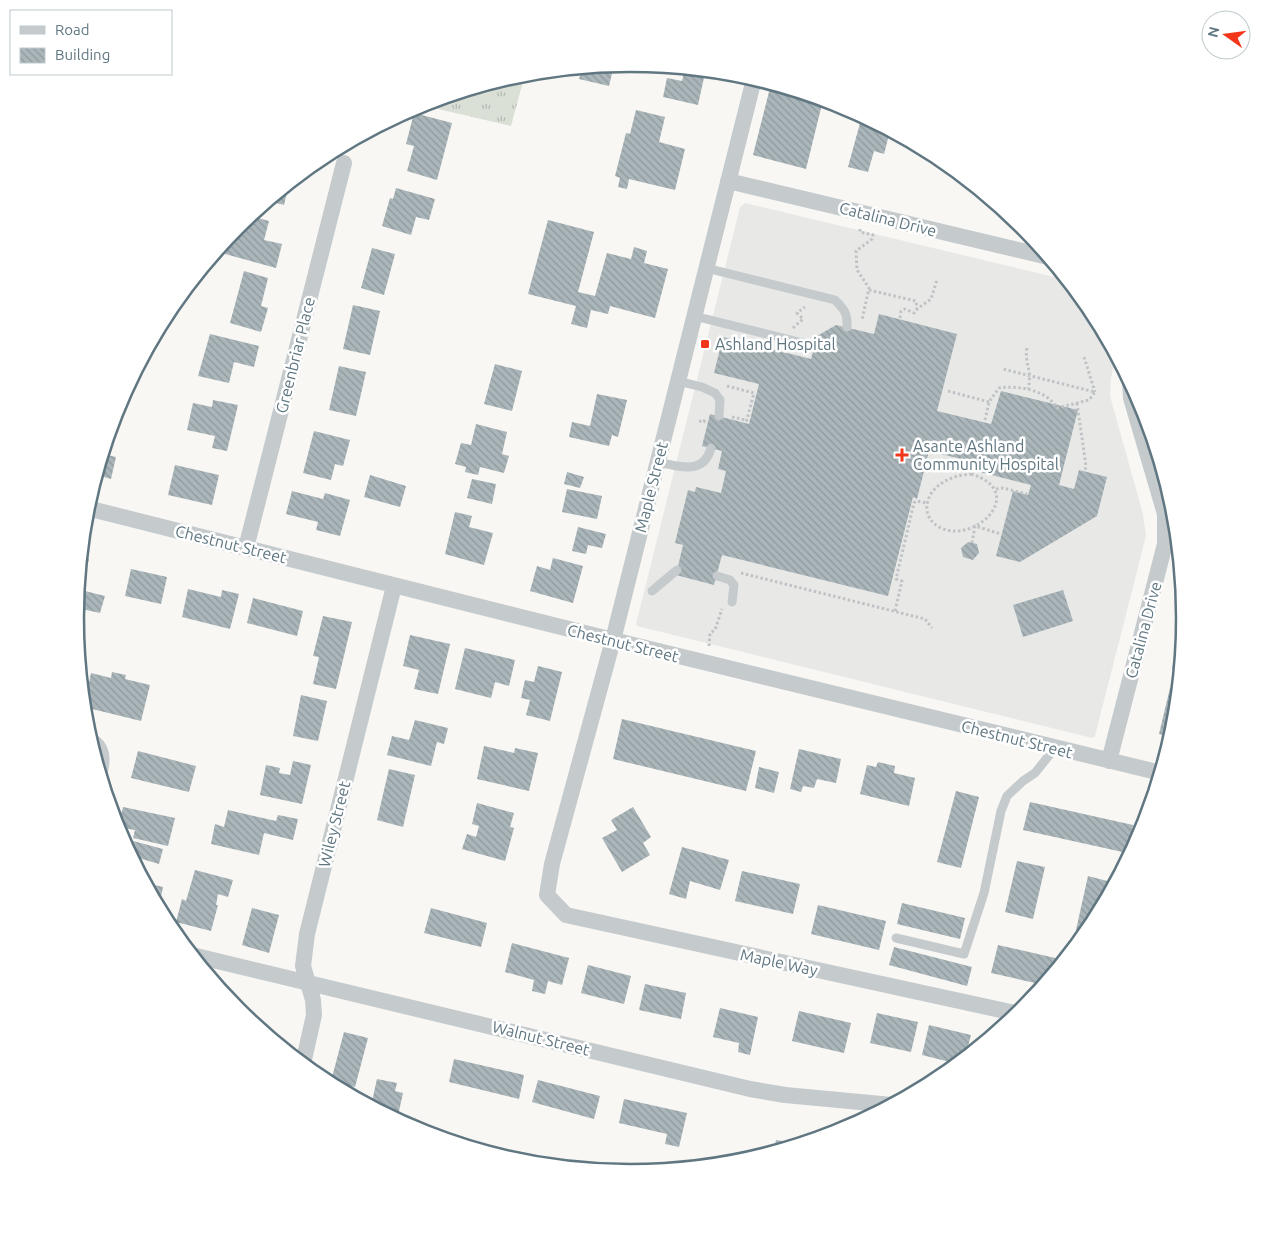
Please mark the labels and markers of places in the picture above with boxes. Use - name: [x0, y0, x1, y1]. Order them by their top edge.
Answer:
- place label: Ashland Hospital: [715, 335, 836, 353]
- marker: Ashland Hospital: [699, 338, 711, 350]
- place label: Asante Ashland Community Hospital: [913, 437, 1059, 473]
- marker: Asante Ashland Community Hospital: [895, 448, 909, 462]

